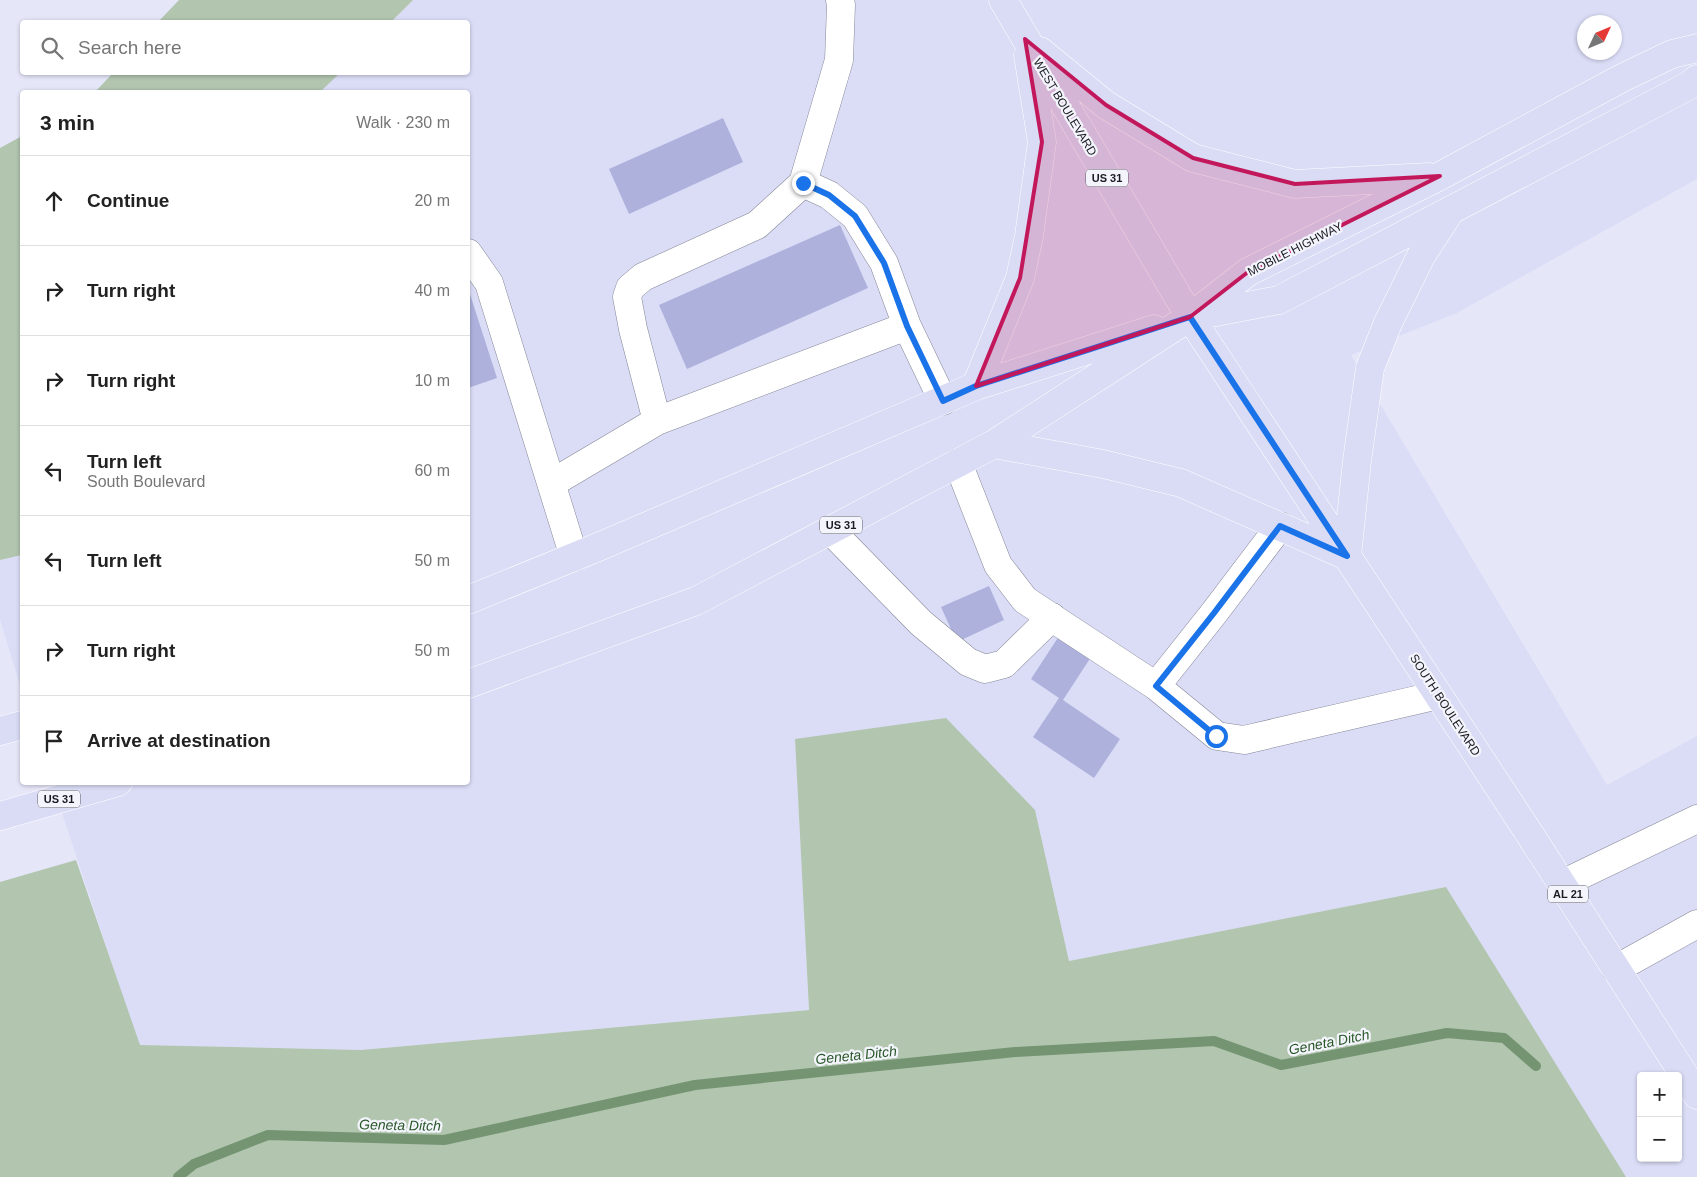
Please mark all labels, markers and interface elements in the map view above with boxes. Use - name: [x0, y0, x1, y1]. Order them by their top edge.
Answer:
- north arrow: [1577, 15, 1622, 60]
- search box: [20, 20, 470, 75]
- icon: search: [38, 34, 66, 62]
- text: Search here: [78, 37, 182, 58]
- street label: WEST BOULEVARD: [1030, 56, 1100, 158]
- text: 3 min: [40, 111, 95, 134]
- text: Walk · 230 m: [356, 114, 450, 131]
- road number: US 31: [1086, 170, 1128, 187]
- route end: [792, 172, 815, 195]
- icon: ahead: [40, 187, 68, 215]
- text: Continue: [87, 190, 169, 211]
- text: 20 m: [414, 192, 450, 209]
- street label: MOBILE HIGHWAY: [1245, 219, 1345, 279]
- icon: right: [40, 277, 68, 305]
- text: Turn right: [87, 280, 175, 301]
- text: 40 m: [414, 282, 450, 299]
- icon: right: [40, 367, 68, 395]
- text: Turn right: [87, 370, 175, 391]
- text: 10 m: [414, 372, 450, 389]
- text: Turn left: [87, 451, 162, 472]
- icon: left: [40, 457, 68, 485]
- text: 60 m: [414, 462, 450, 479]
- text: South Boulevard: [87, 473, 205, 490]
- road number: US 31: [820, 516, 862, 534]
- icon: left: [40, 547, 68, 575]
- text: Turn left: [87, 550, 162, 571]
- text: 50 m: [414, 552, 450, 569]
- icon: right: [40, 637, 68, 665]
- text: Turn right: [87, 640, 175, 661]
- text: 50 m: [414, 642, 450, 659]
- street label: SOUTH BOULEVARD: [1407, 652, 1483, 759]
- route start: [1205, 725, 1228, 748]
- icon: arrive: [40, 727, 68, 755]
- text: Arrive at destination: [87, 730, 271, 751]
- road number: US 31: [38, 791, 80, 808]
- road number: AL 21: [1548, 886, 1588, 902]
- water label: Geneta Ditch: [1287, 1026, 1371, 1058]
- water label: Geneta Ditch: [815, 1043, 898, 1067]
- map controls: [1637, 1072, 1682, 1162]
- button: +: [1637, 1072, 1682, 1117]
- water label: Geneta Ditch: [359, 1116, 441, 1134]
- button: −: [1637, 1117, 1682, 1162]

